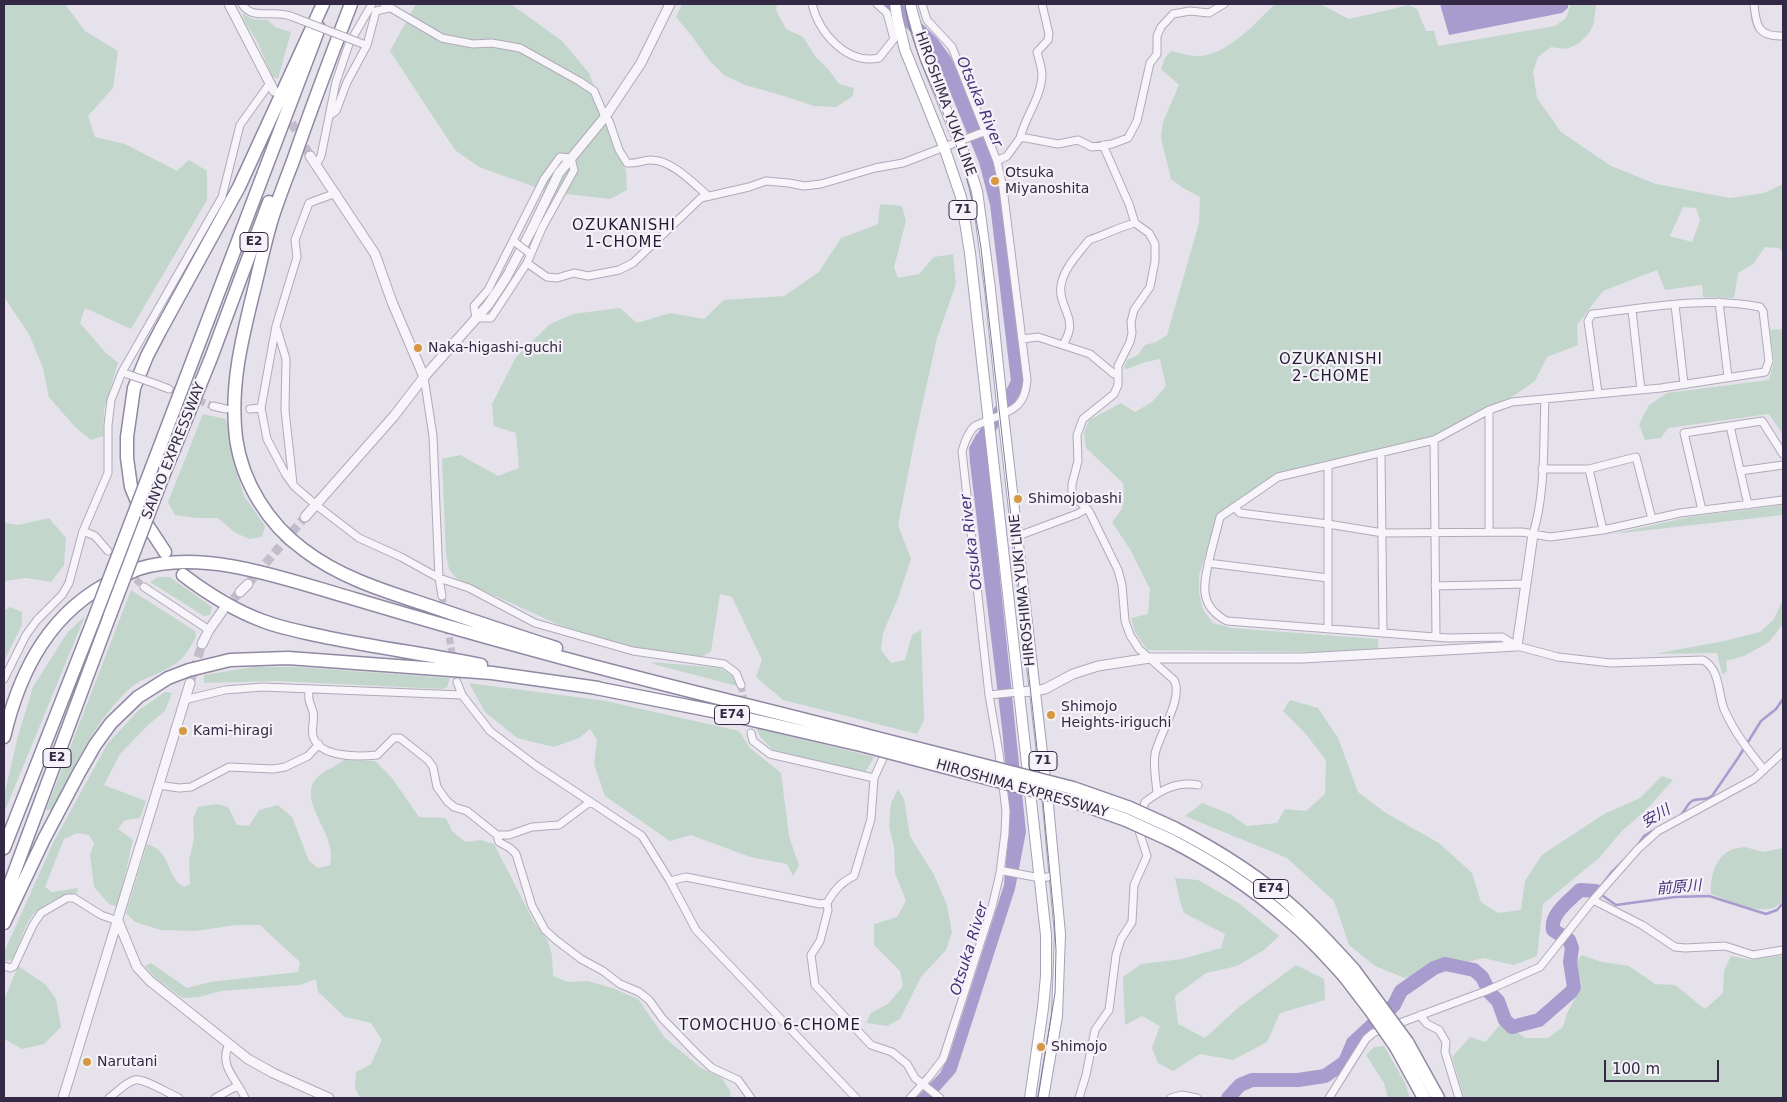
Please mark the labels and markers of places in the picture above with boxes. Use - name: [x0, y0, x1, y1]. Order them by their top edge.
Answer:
- place label: Otsuka Miyanoshita: [1005, 165, 1089, 198]
- marker: Otsuka Miyanoshita: [989, 175, 1001, 187]
- place label: Naka-higashi-guchi: [428, 340, 562, 356]
- marker: Naka-higashi-guchi: [412, 342, 424, 354]
- place label: Shimojobashi: [1028, 491, 1122, 507]
- marker: Shimojobashi: [1012, 493, 1024, 505]
- place label: Shimojo Heights-iriguchi: [1061, 699, 1171, 732]
- marker: Shimojo Heights-iriguchi: [1045, 709, 1057, 721]
- place label: Kami-hiragi: [193, 723, 273, 739]
- marker: Kami-hiragi: [177, 725, 189, 737]
- place label: Shimojo: [1051, 1039, 1107, 1055]
- marker: Shimojo: [1035, 1041, 1047, 1053]
- place label: Narutani: [97, 1054, 158, 1070]
- marker: Narutani: [81, 1056, 93, 1068]

